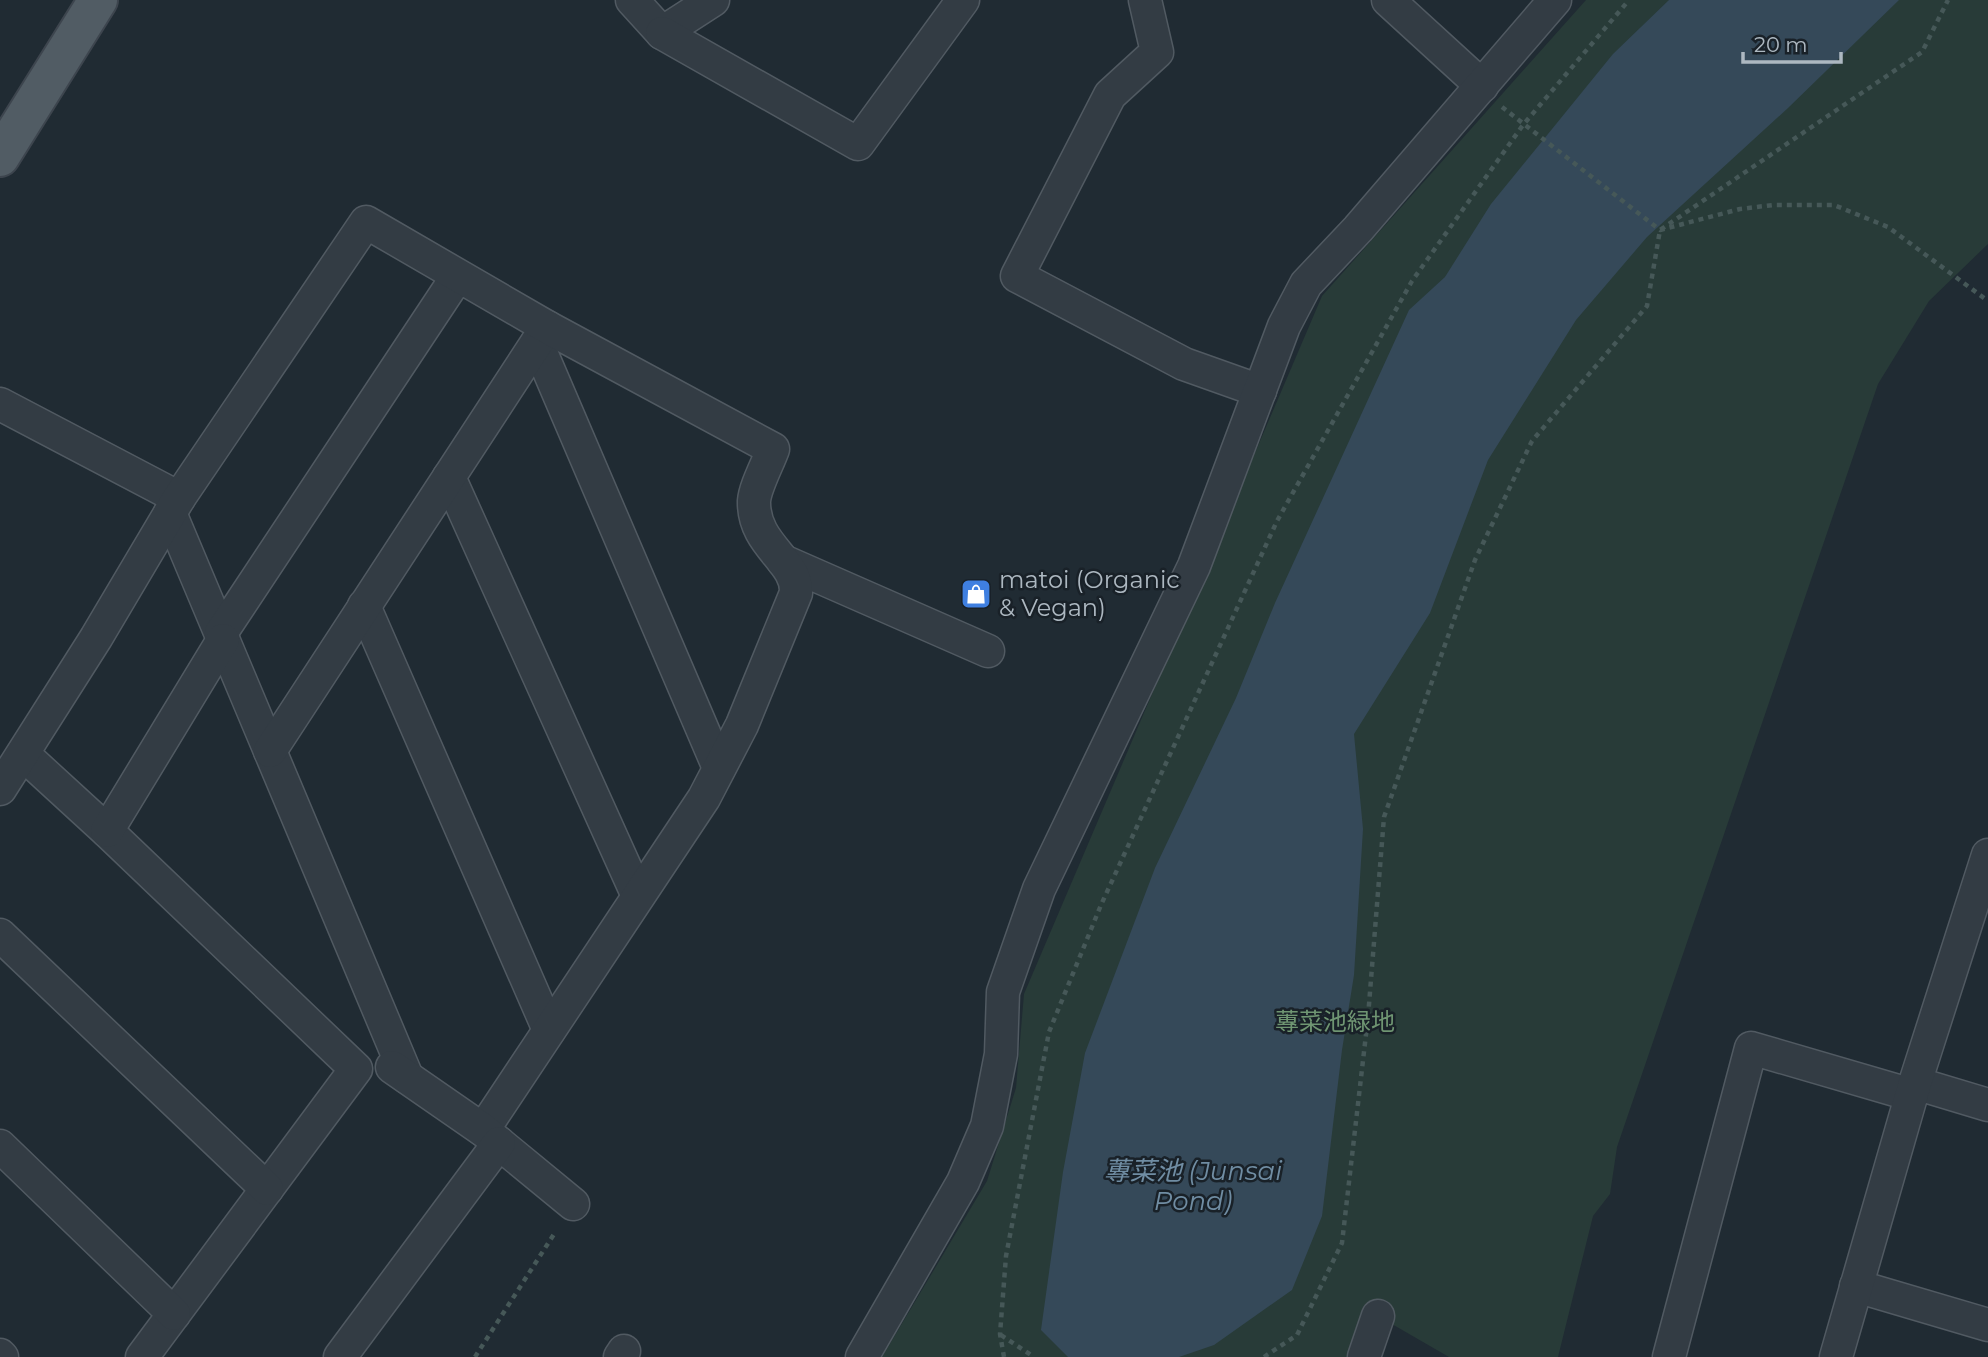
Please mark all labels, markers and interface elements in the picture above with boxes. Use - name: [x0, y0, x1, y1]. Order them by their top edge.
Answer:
- scale bar: [1743, 21, 1841, 65]
- text: 20 m: [1754, 32, 1808, 57]
- place label: matoi (Organic & Vegan): [999, 565, 1180, 622]
- shop icon: matoi (Organic & Vegan): [959, 577, 993, 611]
- park label: 蓴菜池緑地: [1275, 1007, 1395, 1036]
- water label: 蓴菜池 (Junsai Pond): [1104, 1155, 1283, 1217]

